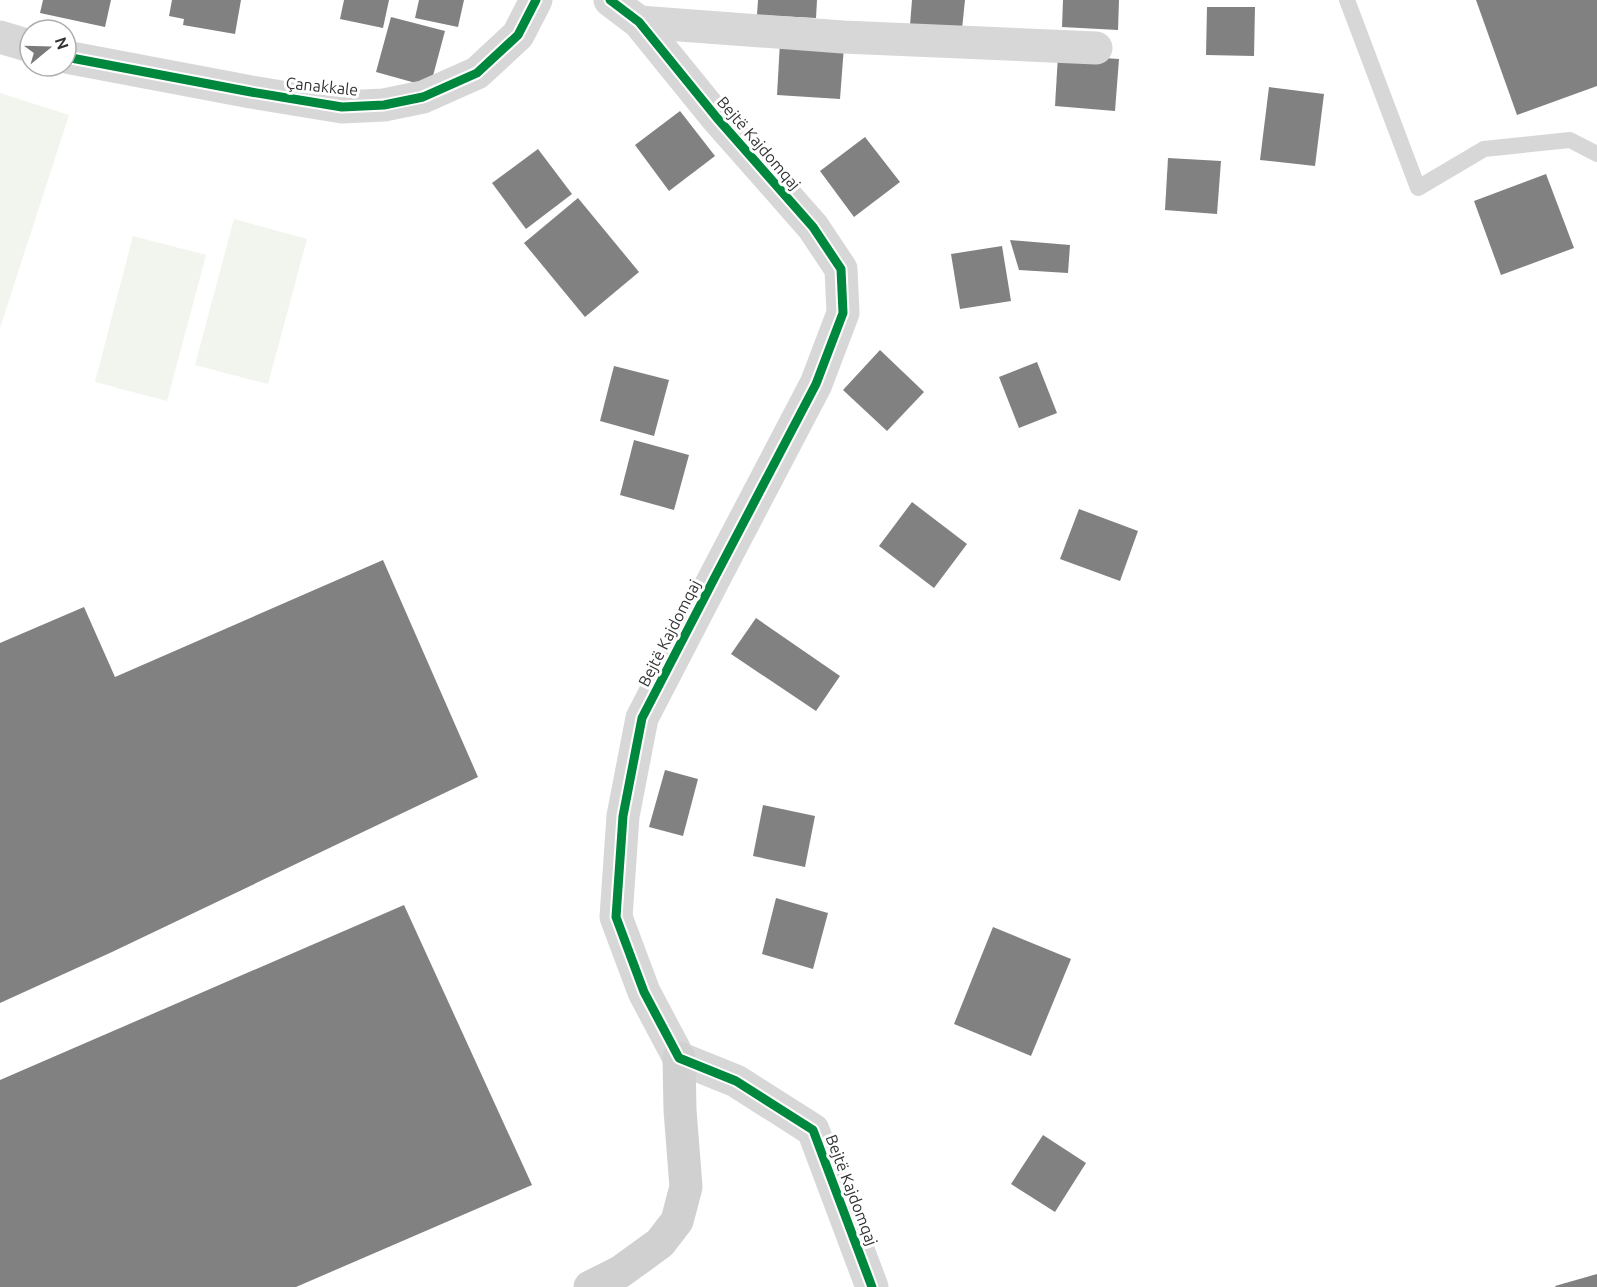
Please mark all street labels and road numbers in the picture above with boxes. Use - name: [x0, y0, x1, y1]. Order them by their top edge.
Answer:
- street label: Çanakkale: [285, 73, 359, 99]
- street label: Bejtë Kajdomqaj: [714, 93, 804, 193]
- street label: Bejtë Kajdomqaj: [634, 577, 704, 689]
- street label: Bejtë Kajdomqaj: [823, 1132, 881, 1248]

